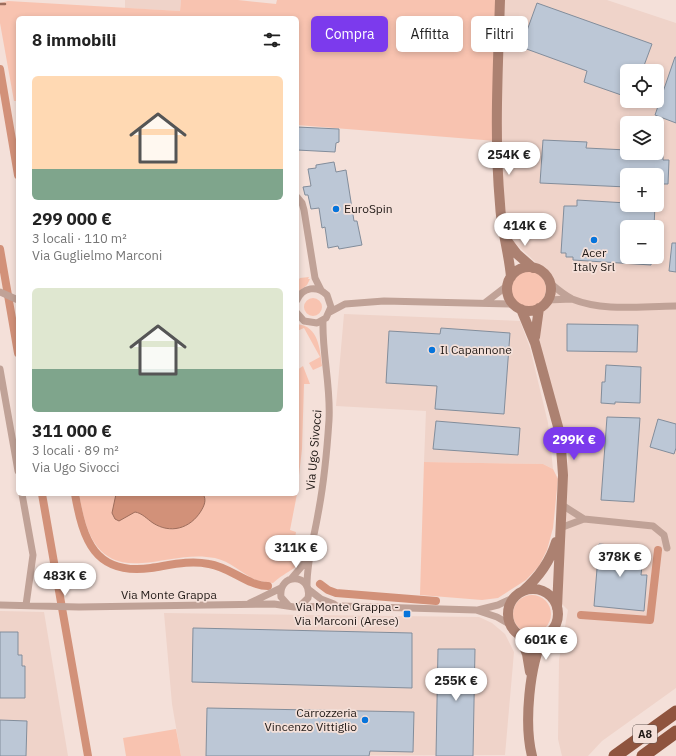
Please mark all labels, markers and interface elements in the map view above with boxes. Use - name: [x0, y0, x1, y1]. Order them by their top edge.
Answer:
- chip: Compra: [311, 16, 388, 52]
- chip: Affitta: [396, 16, 463, 52]
- chip: Filtri: [471, 16, 528, 52]
- text: 8 immobili: [32, 29, 116, 51]
- icon: filters: [261, 29, 283, 51]
- map controls: [620, 64, 664, 264]
- button: locate: [620, 64, 664, 108]
- icon: home: [122, 102, 194, 174]
- button: layers: [620, 116, 664, 160]
- pin: 254K €: [476, 142, 542, 176]
- text: 254K €: [487, 146, 531, 163]
- button: +: [620, 168, 664, 212]
- place label: EuroSpin: [344, 201, 393, 216]
- marker: EuroSpin: [331, 204, 341, 214]
- text: 299 000 €: [32, 208, 112, 230]
- pin: 414K €: [492, 213, 558, 247]
- text: 414K €: [503, 217, 547, 234]
- button: −: [620, 220, 664, 264]
- text: 3 locali · 110 m²: [32, 230, 127, 247]
- marker: Acer Italy Srl: [589, 235, 599, 245]
- place label: Acer Italy Srl: [573, 245, 615, 274]
- text: Via Guglielmo Marconi: [32, 247, 162, 264]
- icon: home: [122, 314, 194, 386]
- place label: Il Capannone: [440, 342, 512, 357]
- marker: Il Capannone: [427, 345, 437, 355]
- street label: Via Ugo Sivocci: [303, 409, 324, 491]
- text: 311 000 €: [32, 420, 112, 442]
- pin: 299K €: [541, 427, 607, 461]
- text: 299K €: [552, 431, 596, 448]
- text: 3 locali · 89 m²: [32, 442, 119, 459]
- text: Via Ugo Sivocci: [32, 459, 120, 476]
- pin: 311K €: [263, 535, 329, 569]
- text: 311K €: [274, 539, 318, 556]
- pin: 378K €: [587, 544, 653, 578]
- text: 378K €: [598, 548, 642, 565]
- pin: 483K €: [32, 563, 98, 597]
- text: 483K €: [43, 567, 87, 584]
- street label: Via Monte Grappa: [121, 587, 218, 602]
- place label: Via Monte Grappa - Via Marconi (Arese): [295, 599, 399, 628]
- marker: Via Monte Grappa - Via Marconi (Arese): [402, 609, 412, 619]
- pin: 601K €: [513, 627, 579, 661]
- text: 601K €: [524, 631, 568, 648]
- pin: 255K €: [423, 668, 489, 702]
- text: 255K €: [434, 672, 478, 689]
- place label: Carrozzeria Vincenzo Vittiglio: [265, 705, 358, 734]
- marker: Carrozzeria Vincenzo Vittiglio: [360, 715, 370, 725]
- road number: A8: [633, 725, 657, 743]

